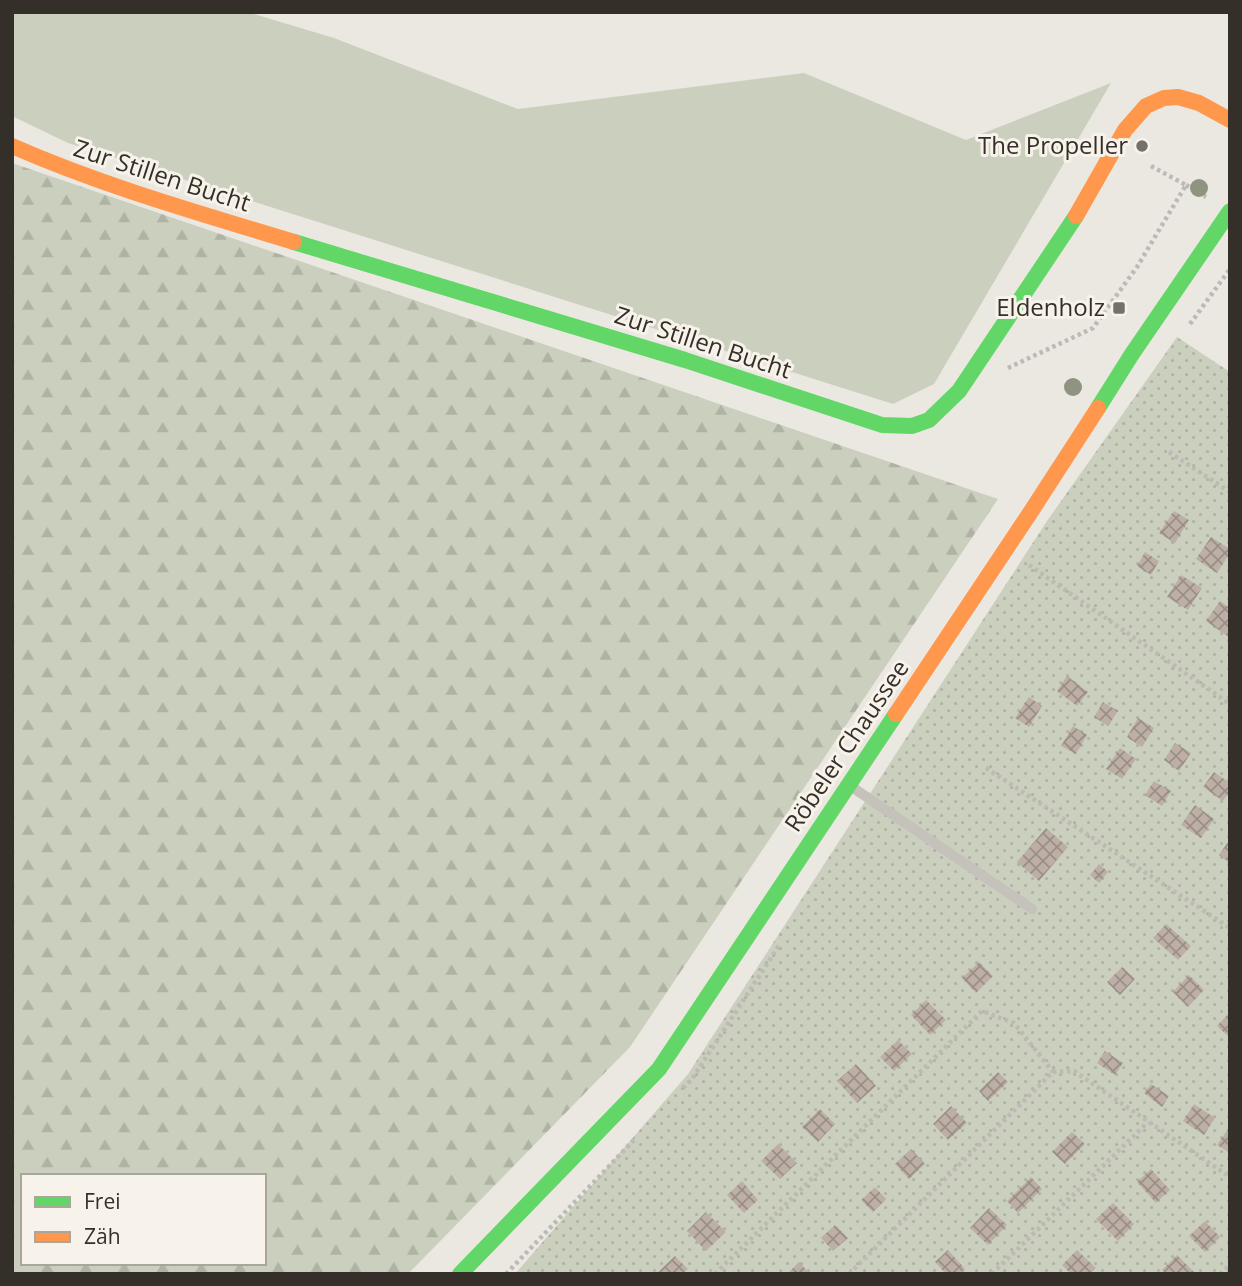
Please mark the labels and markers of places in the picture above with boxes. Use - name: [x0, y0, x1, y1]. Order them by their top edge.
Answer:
- place label: The Propeller: [978, 128, 1128, 161]
- marker: The Propeller: [1134, 138, 1150, 154]
- place label: Eldenholz: [996, 290, 1105, 323]
- marker: Eldenholz: [1111, 300, 1127, 316]

